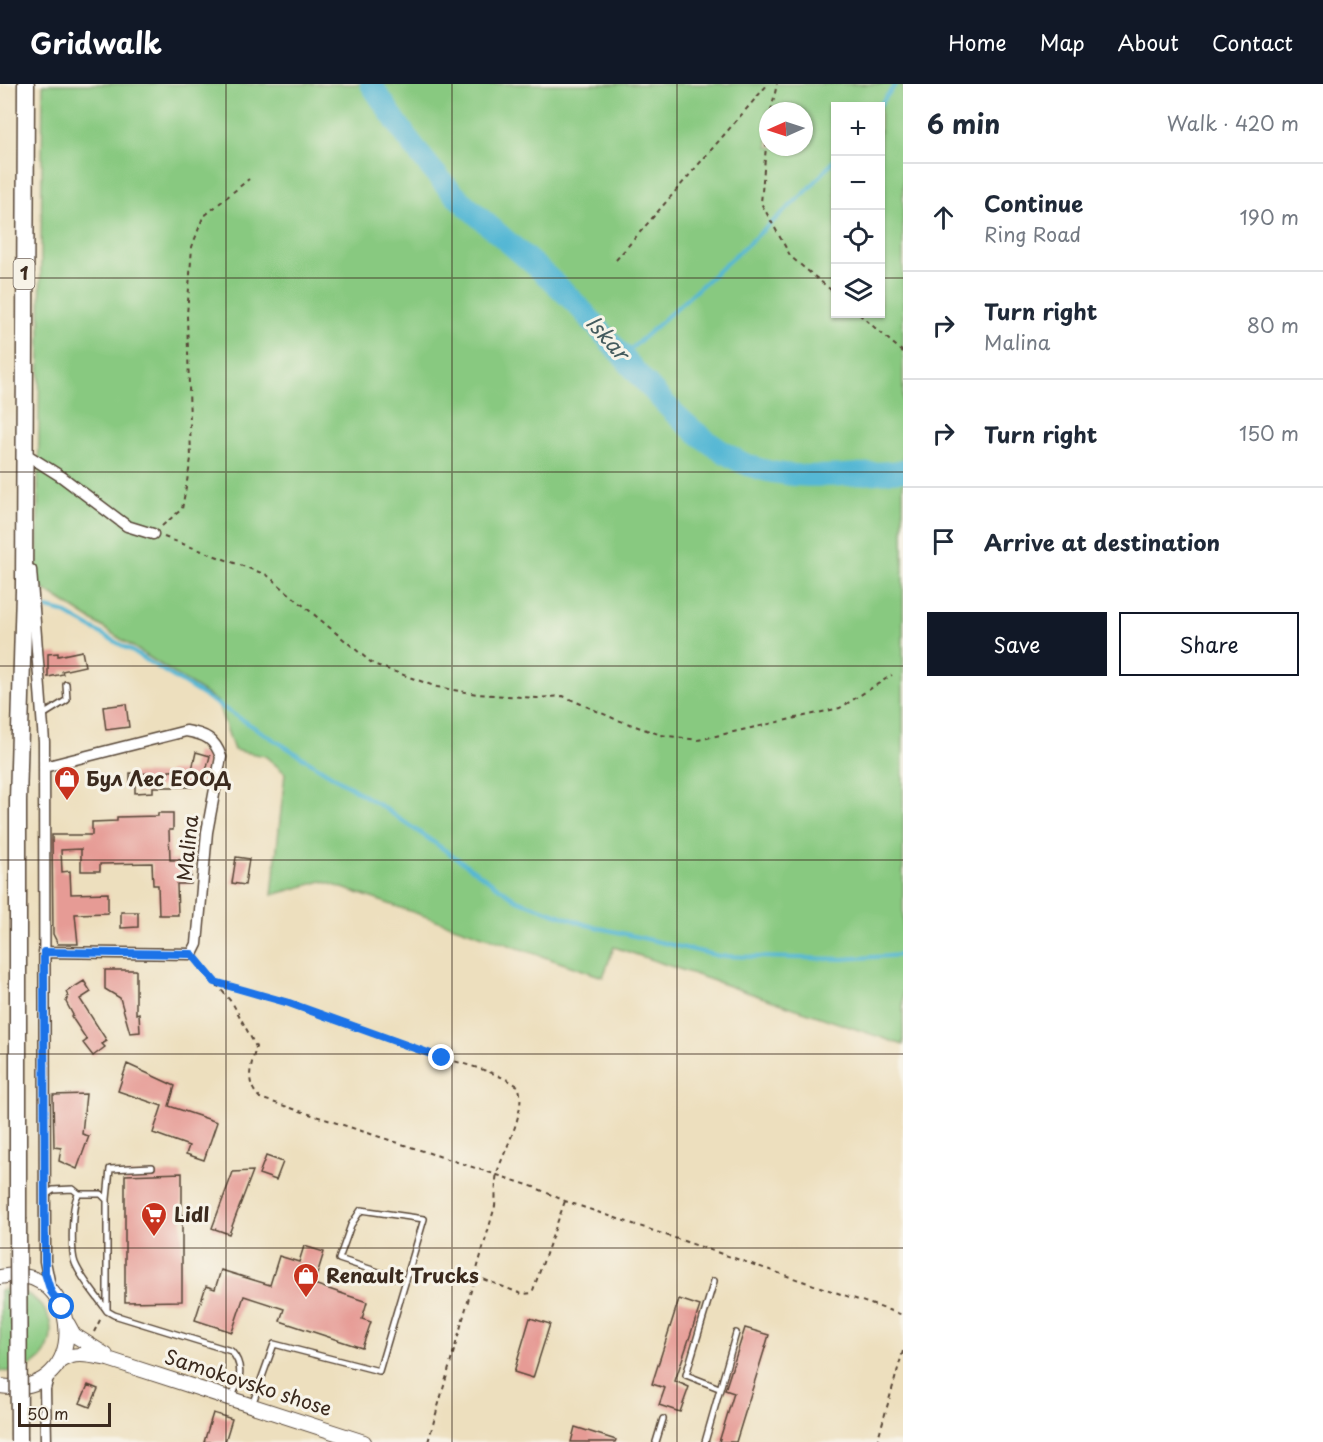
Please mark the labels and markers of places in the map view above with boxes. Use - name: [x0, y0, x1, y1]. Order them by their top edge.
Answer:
- place label: Бул Лес ЕООД: [86, 763, 232, 793]
- shop icon: Бул Лес ЕООД: [52, 764, 82, 802]
- place label: Lidl: [174, 1199, 209, 1229]
- supermarket icon: Lidl: [139, 1200, 169, 1238]
- place label: Renault Trucks: [326, 1260, 479, 1290]
- shop icon: Renault Trucks: [291, 1261, 321, 1299]

